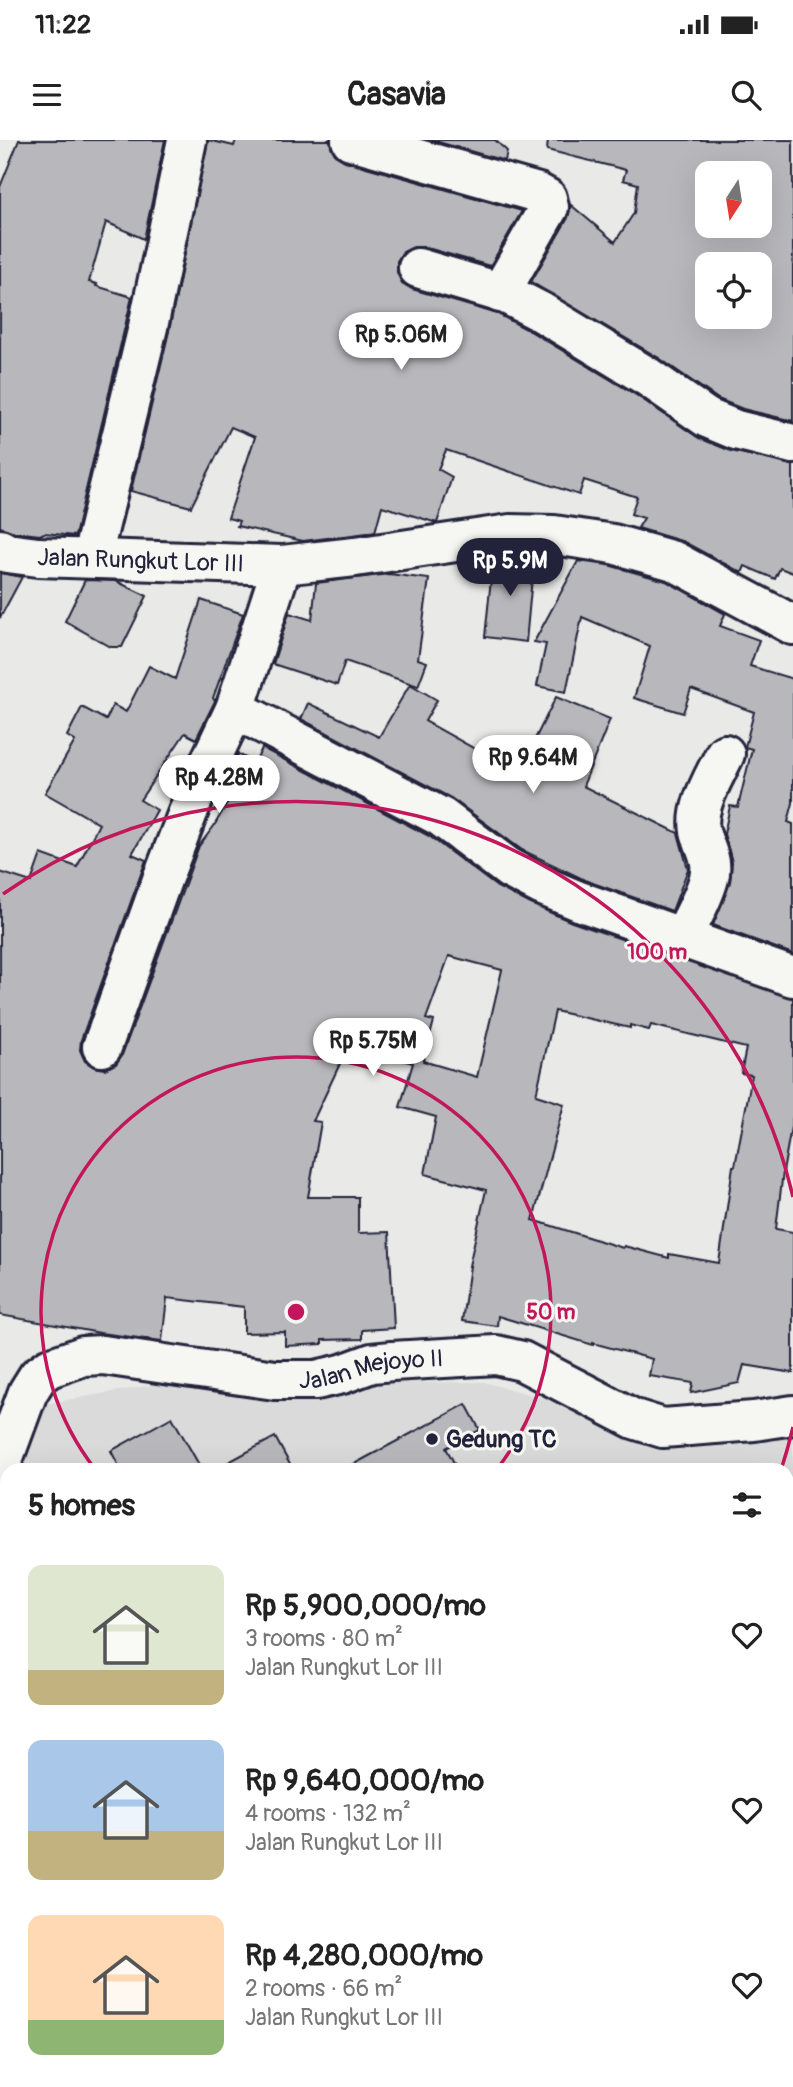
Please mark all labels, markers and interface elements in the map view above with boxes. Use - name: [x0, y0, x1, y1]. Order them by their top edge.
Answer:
- text: 11:22: [35, 9, 91, 41]
- text: Casavia: [347, 75, 446, 115]
- icon: menu: [28, 76, 66, 114]
- icon: search: [727, 76, 765, 114]
- north arrow: [695, 161, 772, 238]
- map controls: [695, 161, 772, 329]
- button: locate: [695, 252, 772, 329]
- pin: Rp 5.06M: [329, 313, 473, 372]
- text: Rp 5.06M: [355, 320, 447, 349]
- pin: Rp 5.9M: [445, 538, 575, 598]
- street label: Jalan Rungkut Lor III: [37, 542, 244, 578]
- text: Rp 5.9M: [472, 546, 548, 575]
- pin: Rp 9.64M: [461, 736, 605, 795]
- text: Rp 9.64M: [488, 743, 578, 772]
- pin: Rp 4.28M: [147, 756, 291, 815]
- text: Rp 4.28M: [175, 763, 263, 792]
- text: 100 m: [627, 939, 687, 966]
- pin: Rp 5.75M: [301, 1018, 445, 1078]
- text: Rp 5.75M: [329, 1026, 417, 1055]
- text: 50 m: [527, 1299, 576, 1326]
- centre of rings: [284, 1300, 308, 1324]
- street label: Jalan Mejoyo II: [299, 1344, 444, 1395]
- place label: Gedung TC: [446, 1425, 557, 1454]
- marker: Gedung TC: [424, 1431, 440, 1447]
- icon: filters: [728, 1486, 766, 1524]
- text: 5 homes: [28, 1487, 135, 1524]
- text: Rp 5,900,000/mo: [245, 1587, 486, 1624]
- icon: home: [84, 1593, 168, 1677]
- icon: heart: [728, 1616, 766, 1654]
- text: 3 rooms · 80 m²: [245, 1624, 403, 1653]
- text: Jalan Rungkut Lor III: [245, 1653, 443, 1682]
- text: Rp 9,640,000/mo: [245, 1762, 484, 1799]
- icon: home: [84, 1768, 168, 1852]
- icon: heart: [728, 1791, 766, 1829]
- text: 4 rooms · 132 m²: [245, 1799, 411, 1828]
- text: Jalan Rungkut Lor III: [245, 1828, 443, 1857]
- text: Rp 4,280,000/mo: [245, 1937, 483, 1974]
- icon: home: [84, 1943, 168, 2027]
- icon: heart: [728, 1966, 766, 2004]
- text: 2 rooms · 66 m²: [245, 1974, 402, 2003]
- text: Jalan Rungkut Lor III: [245, 2003, 443, 2032]

